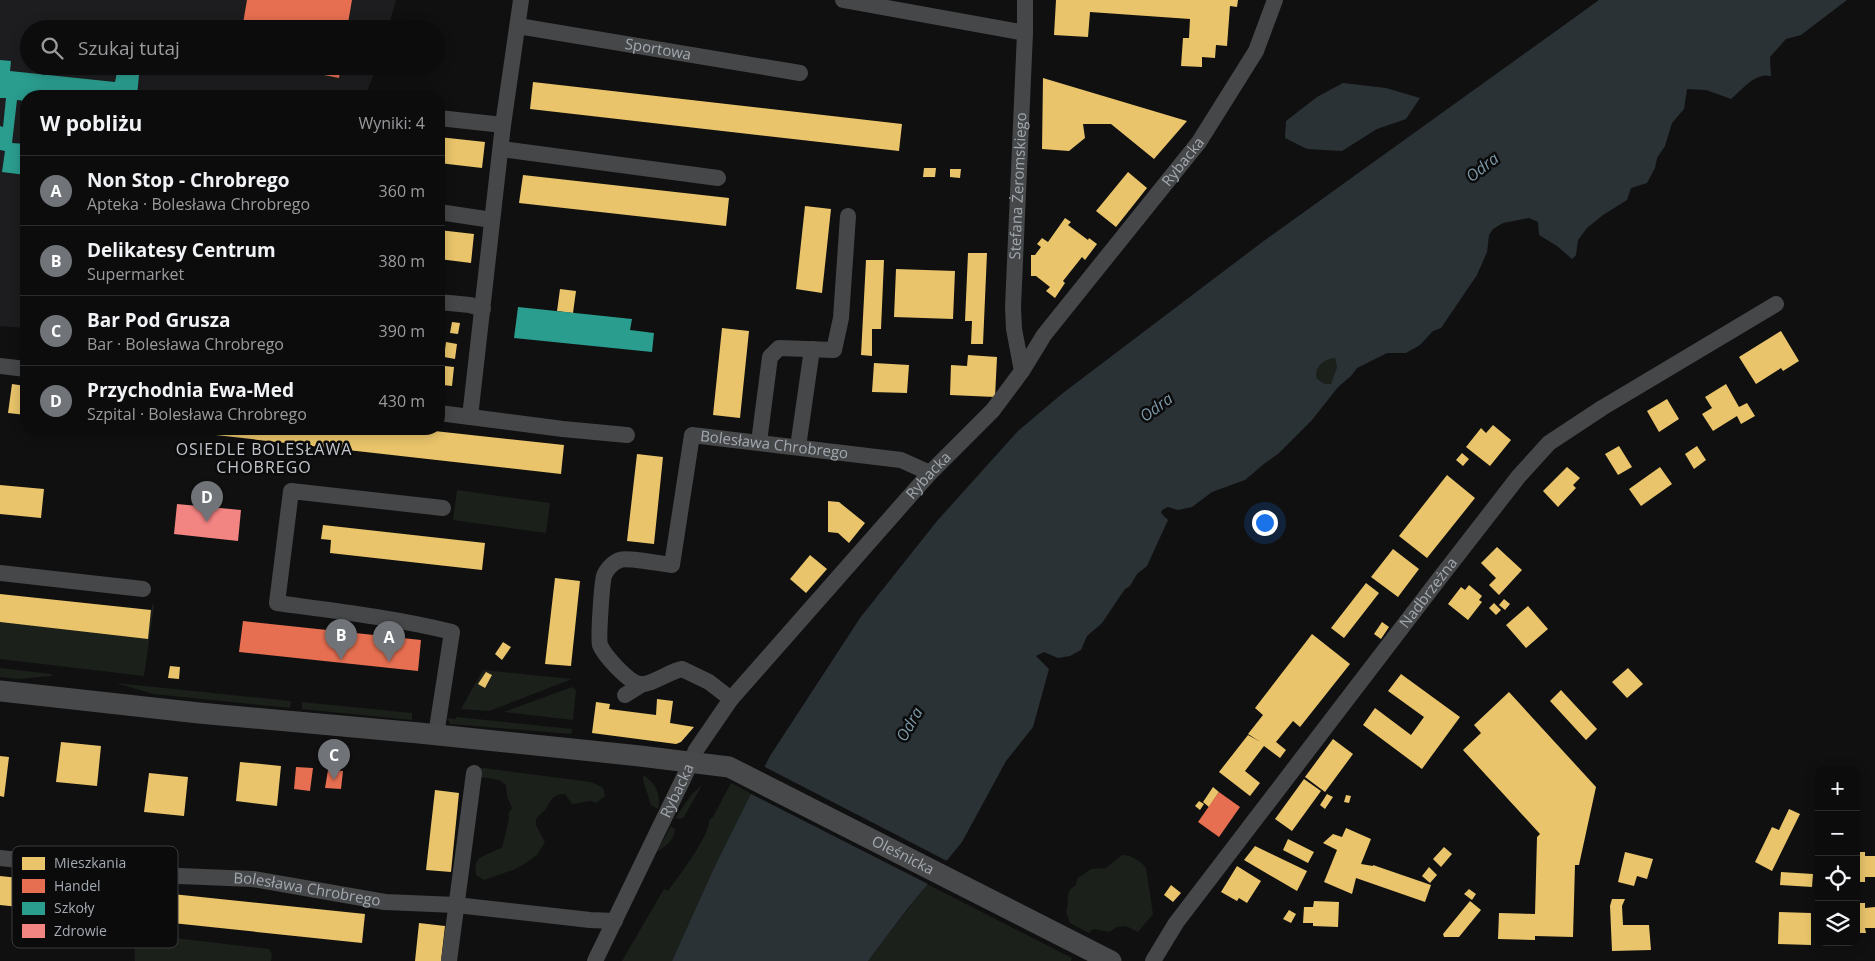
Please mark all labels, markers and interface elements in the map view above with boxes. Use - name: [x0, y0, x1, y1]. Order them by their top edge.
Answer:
- search box: [20, 20, 445, 75]
- street label: Sportowa: [624, 33, 693, 64]
- icon: search: [38, 34, 66, 62]
- text: Szukaj tutaj: [78, 35, 180, 61]
- text: W pobliżu: [40, 109, 142, 137]
- text: Wyniki: 4: [358, 112, 425, 134]
- street label: Stefana Żeromskiego: [1004, 112, 1031, 260]
- street label: Rybacka: [1156, 132, 1208, 190]
- water label: Odra: [1461, 147, 1503, 187]
- text: Non Stop - Chrobrego: [87, 167, 289, 193]
- text: A: [50, 180, 62, 202]
- text: 360 m: [379, 180, 425, 202]
- text: Apteka · Bolesława Chrobrego: [87, 193, 310, 215]
- text: Delikatesy Centrum: [87, 237, 276, 263]
- text: B: [51, 250, 61, 272]
- text: 380 m: [379, 250, 425, 272]
- text: Supermarket: [87, 263, 184, 285]
- text: Bar Pod Grusza: [87, 307, 231, 333]
- text: C: [51, 320, 61, 342]
- text: 390 m: [379, 320, 425, 342]
- text: Bar · Bolesława Chrobrego: [87, 333, 284, 355]
- text: Przychodnia Ewa-Med: [87, 377, 294, 403]
- water label: Odra: [1135, 387, 1177, 427]
- text: D: [50, 390, 62, 412]
- text: 430 m: [379, 390, 425, 412]
- text: Szpital · Bolesława Chrobrego: [87, 403, 307, 425]
- street label: Bolesława Chrobrego: [699, 425, 849, 463]
- district label: OSIEDLE BOLESŁAWA CHOBREGO: [176, 438, 352, 478]
- street label: Rybacka: [901, 447, 955, 503]
- pin: D: [191, 481, 223, 522]
- your location: [1252, 510, 1278, 536]
- street label: Nadbrzeżna: [1394, 553, 1461, 632]
- pin: B: [325, 619, 357, 660]
- pin: A: [373, 621, 405, 662]
- water label: Odra: [890, 703, 928, 745]
- pin: C: [318, 739, 350, 780]
- street label: Rybacka: [655, 760, 698, 821]
- map controls: [1815, 766, 1860, 946]
- button: +: [1815, 766, 1860, 811]
- button: −: [1815, 811, 1860, 856]
- street label: Oleśnicka: [869, 830, 938, 879]
- legend: [12, 846, 178, 948]
- text: Mieszkania: [54, 853, 126, 872]
- button: locate: [1815, 856, 1860, 901]
- street label: Bolesława Chrobrego: [233, 867, 382, 910]
- text: Handel: [54, 876, 101, 895]
- text: Szkoły: [54, 898, 96, 917]
- button: layers: [1815, 901, 1860, 946]
- text: Zdrowie: [54, 921, 107, 940]

